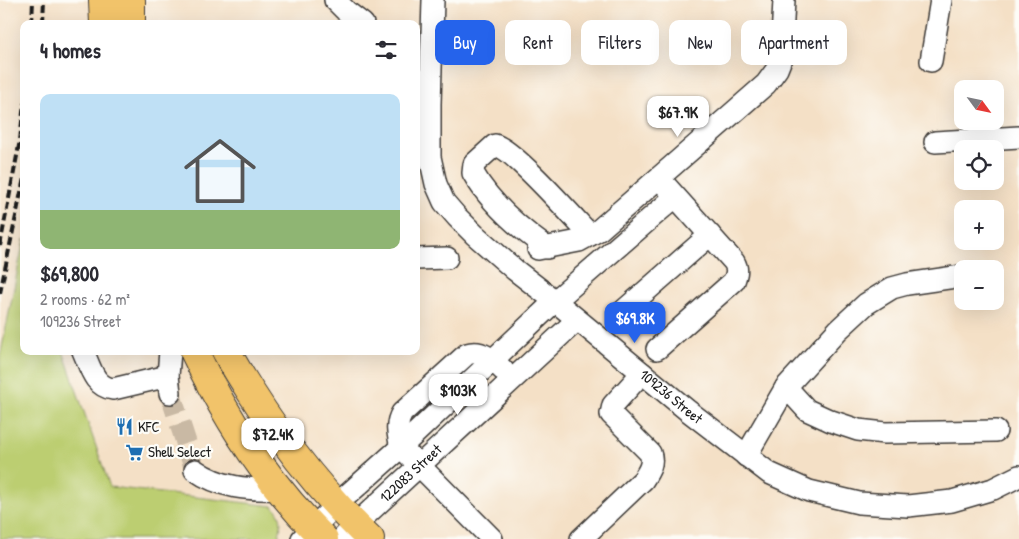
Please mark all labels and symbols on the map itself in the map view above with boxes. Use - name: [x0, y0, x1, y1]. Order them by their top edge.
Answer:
- north arrow: [954, 80, 1004, 130]
- pin: $67.9K: [637, 96, 719, 138]
- pin: $69.8K: [594, 302, 676, 344]
- street label: 109236 Street: [635, 364, 708, 429]
- pin: $103K: [423, 374, 493, 416]
- place label: KFC: [138, 416, 160, 437]
- restaurant icon: KFC: [114, 417, 134, 437]
- pin: $72.4K: [232, 418, 314, 460]
- street label: 122083 Street: [375, 438, 447, 507]
- place label: Shell Select: [148, 441, 212, 462]
- supermarket icon: Shell Select: [124, 442, 144, 462]

